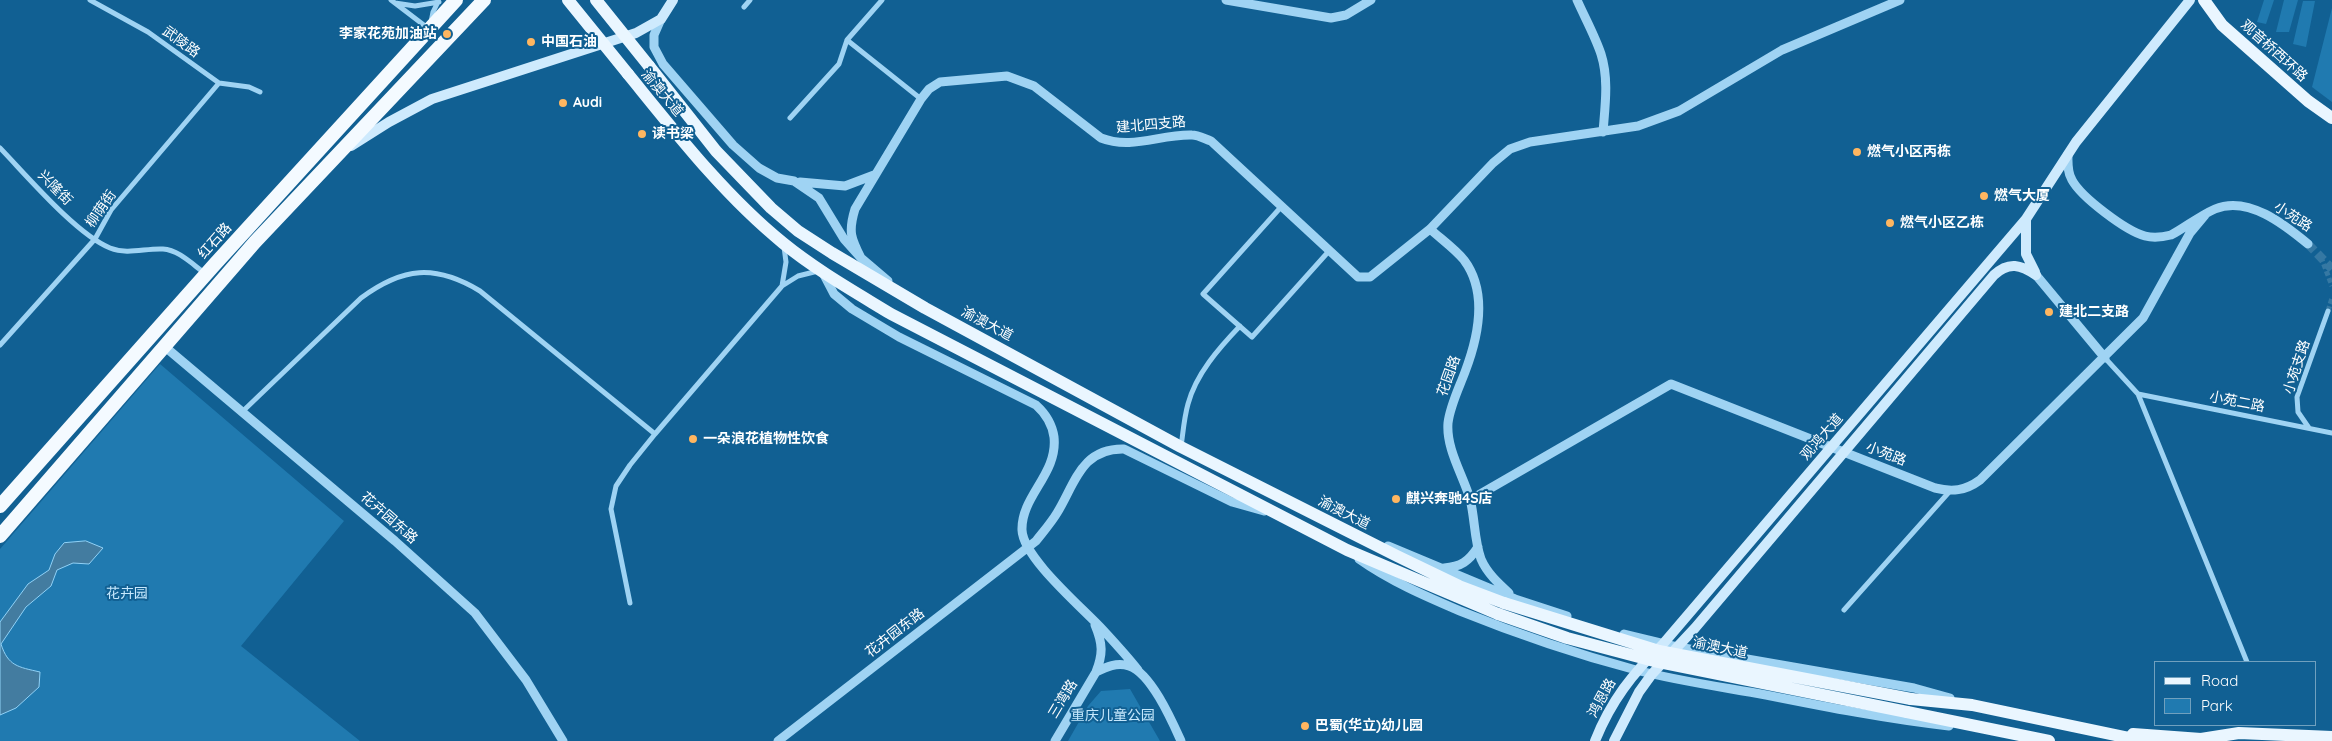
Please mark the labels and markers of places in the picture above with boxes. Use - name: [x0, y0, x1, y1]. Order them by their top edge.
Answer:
- place label: 李家花苑加油站: [339, 26, 437, 42]
- marker: 李家花苑加油站: [441, 28, 453, 40]
- place label: 中国石油: [541, 34, 597, 50]
- marker: 中国石油: [525, 36, 537, 48]
- place label: Audi: [573, 95, 602, 111]
- marker: Audi: [557, 97, 569, 109]
- place label: 读书梁: [652, 126, 694, 142]
- marker: 读书梁: [636, 128, 648, 140]
- place label: 燃气小区丙栋: [1867, 144, 1951, 160]
- marker: 燃气小区丙栋: [1851, 146, 1863, 158]
- place label: 燃气大厦: [1994, 188, 2050, 204]
- marker: 燃气大厦: [1978, 190, 1990, 202]
- place label: 燃气小区乙栋: [1900, 215, 1984, 231]
- marker: 燃气小区乙栋: [1884, 217, 1896, 229]
- place label: 建北二支路: [2059, 304, 2129, 320]
- marker: 建北二支路: [2043, 306, 2055, 318]
- place label: 一朵浪花植物性饮食: [703, 431, 829, 447]
- marker: 一朵浪花植物性饮食: [687, 433, 699, 445]
- place label: 麒兴奔驰4S店: [1406, 491, 1493, 507]
- marker: 麒兴奔驰4S店: [1390, 493, 1402, 505]
- place label: 巴蜀(华立)幼儿园: [1315, 718, 1423, 734]
- marker: 巴蜀(华立)幼儿园: [1299, 720, 1311, 732]

